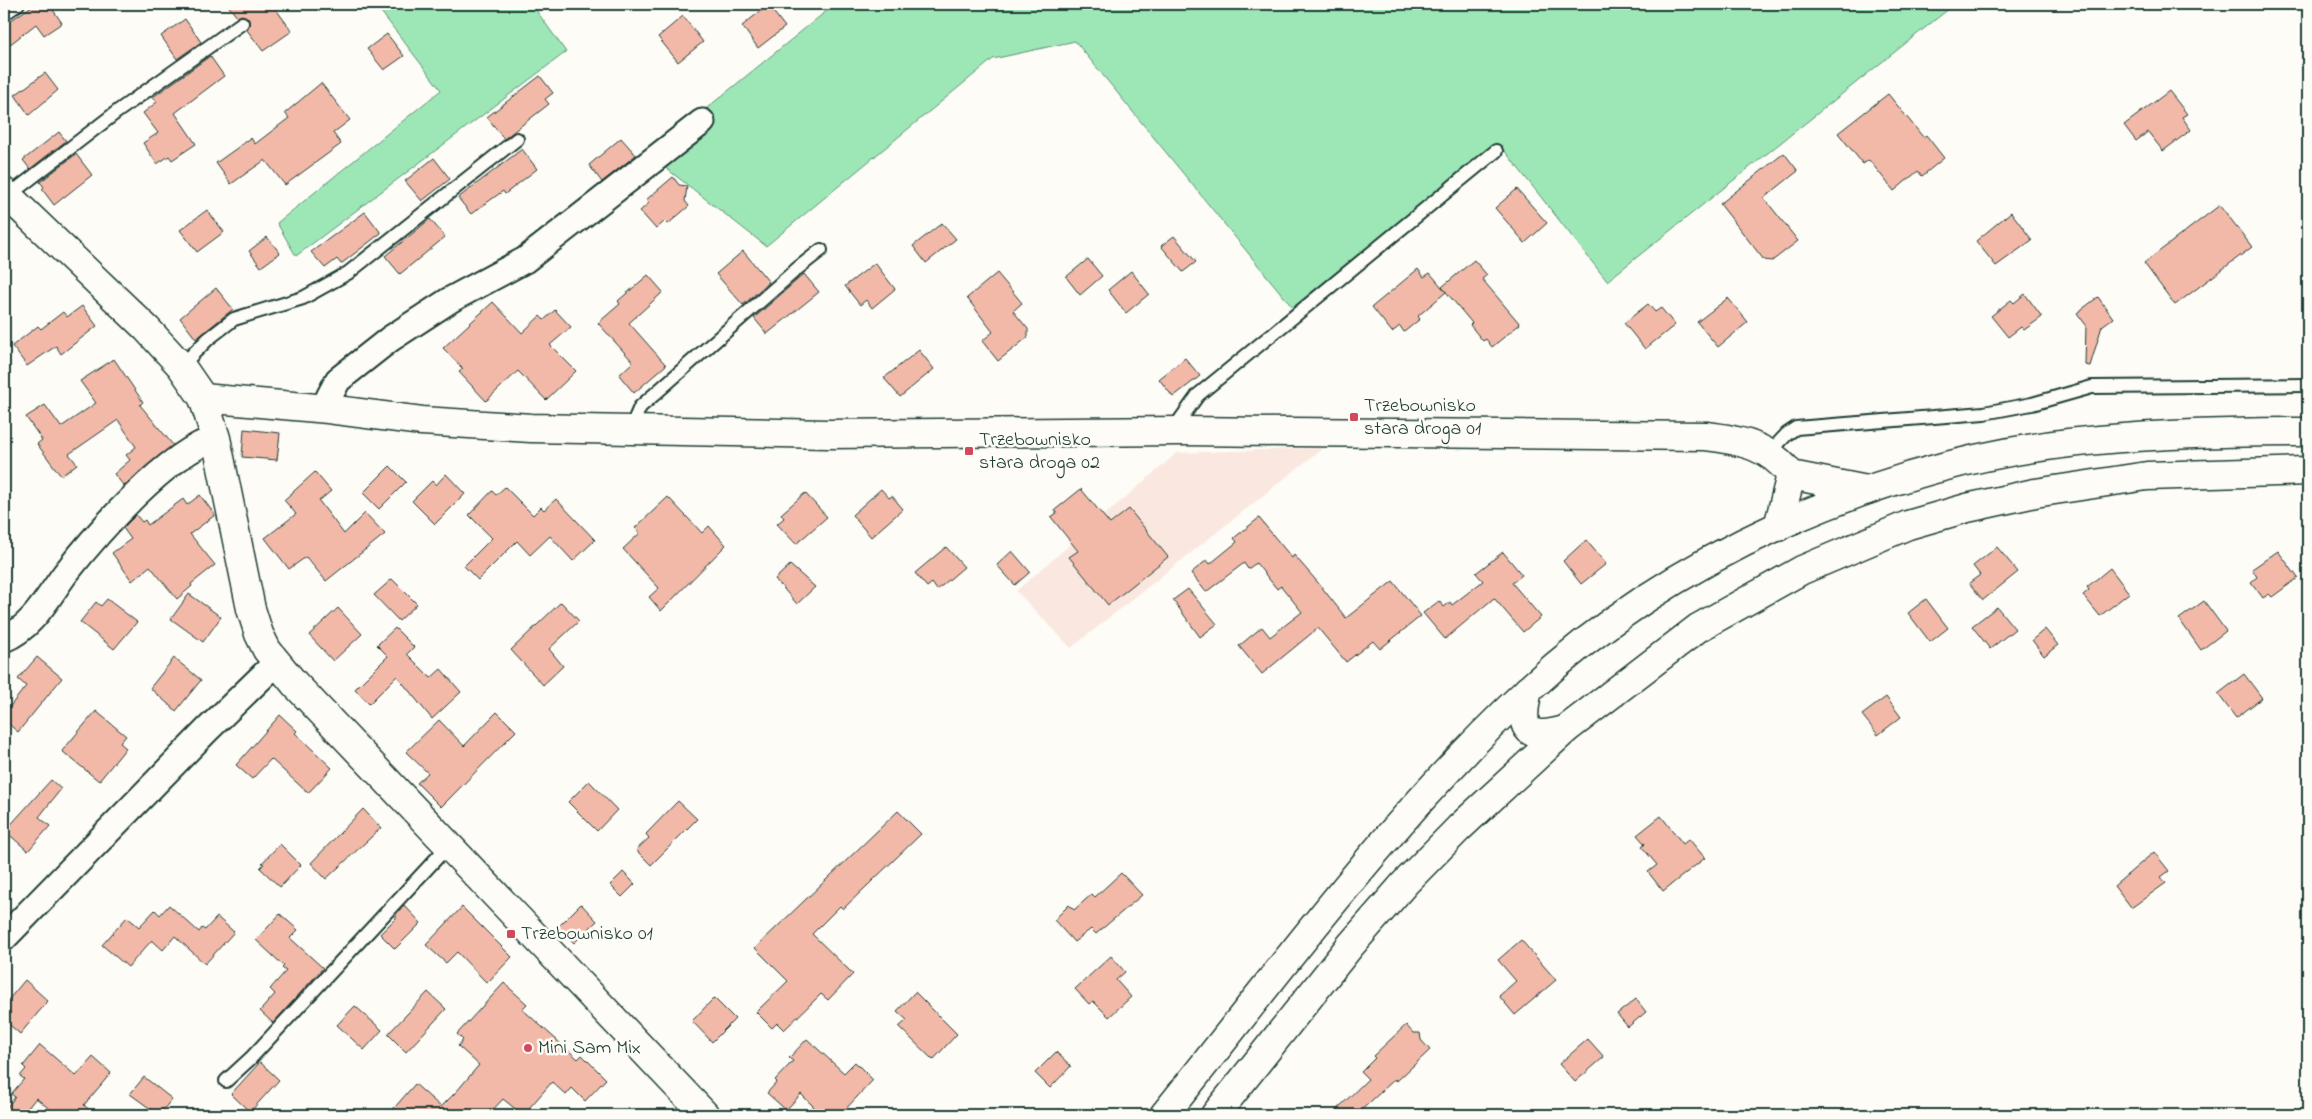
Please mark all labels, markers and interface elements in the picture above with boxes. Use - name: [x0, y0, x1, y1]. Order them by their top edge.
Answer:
- place label: Trzebownisko stara droga 01: [1364, 392, 1481, 445]
- marker: Trzebownisko stara droga 01: [1348, 411, 1360, 423]
- place label: Trzebownisko stara droga 02: [979, 426, 1100, 479]
- marker: Trzebownisko stara droga 02: [963, 445, 975, 457]
- place label: Trzebownisko 01: [521, 920, 653, 949]
- marker: Trzebownisko 01: [505, 928, 517, 940]
- place label: Mini Sam Mix: [538, 1034, 641, 1063]
- marker: Mini Sam Mix: [522, 1042, 534, 1054]

